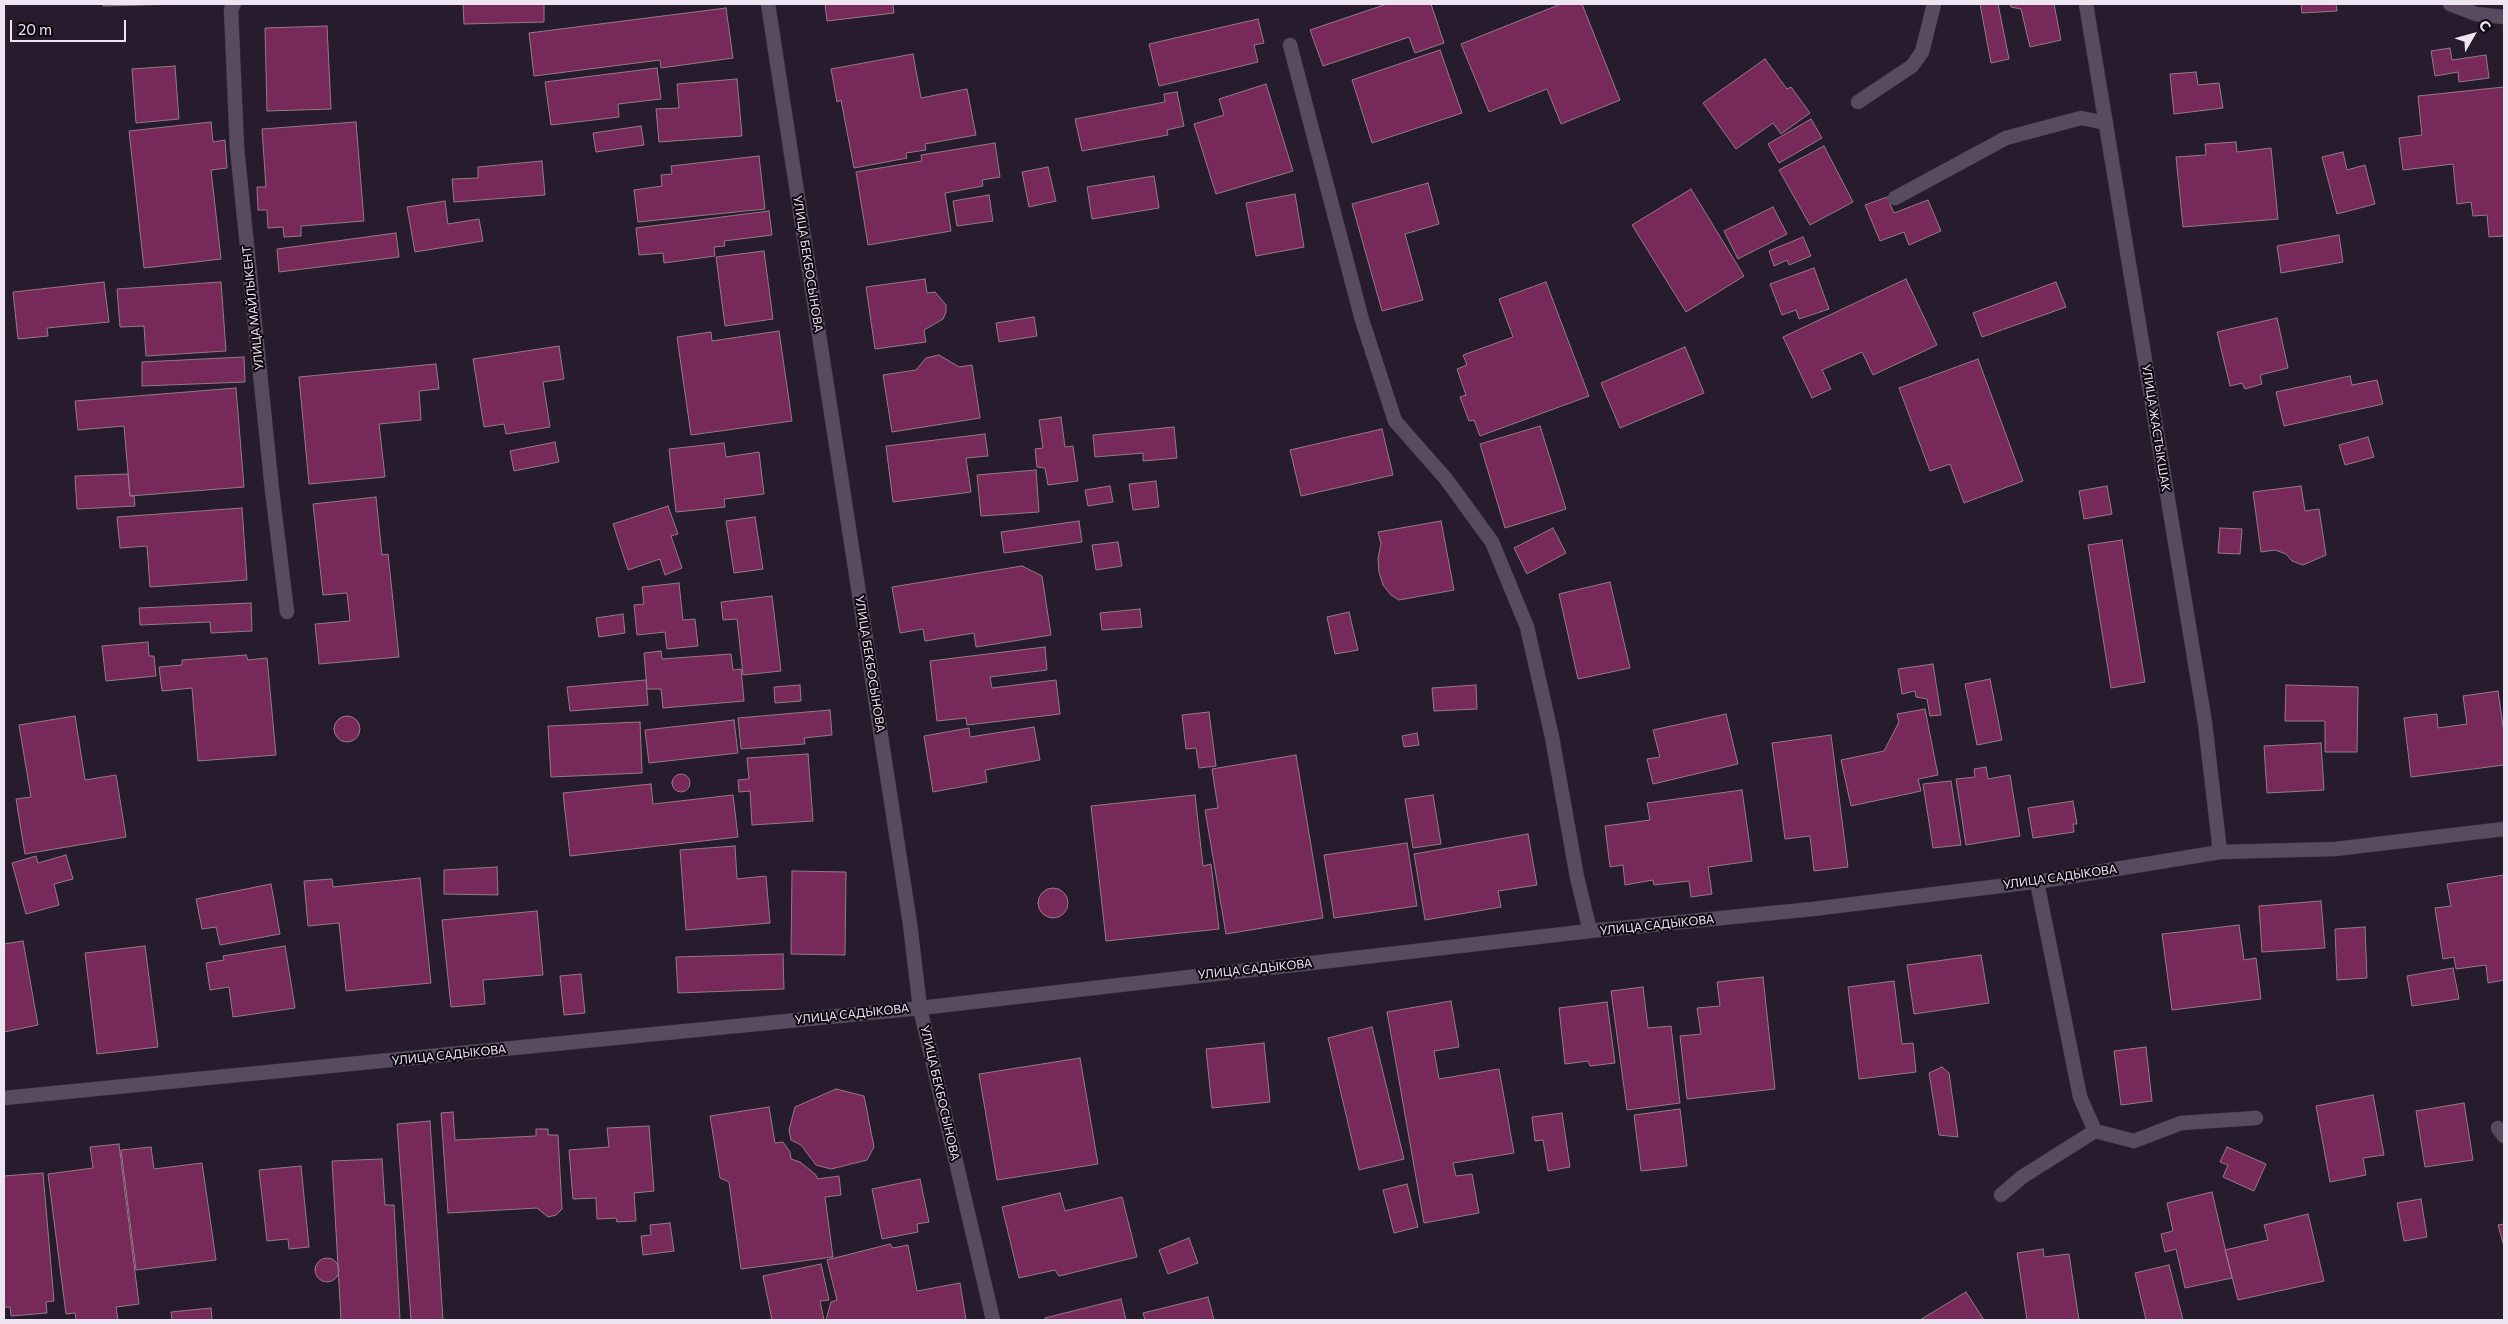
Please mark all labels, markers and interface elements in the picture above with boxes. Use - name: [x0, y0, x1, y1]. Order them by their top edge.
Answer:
- scale bar: [12, 10, 129, 42]
- north arrow: [2448, 10, 2498, 60]
- text: С: [2476, 16, 2495, 34]
- text: 20 m: [18, 20, 52, 38]
- street label: УЛИЦА БЕКБОСЫНОВА: [790, 194, 826, 334]
- street label: УЛИЦА МАЙЛЫКЕНТ: [239, 245, 267, 371]
- street label: УЛИЦА ЖАСТЫКШАК: [2139, 363, 2173, 493]
- street label: УЛИЦА БЕКБОСЫНОВА: [852, 594, 888, 734]
- street label: УЛИЦА САДЫКОВА: [2002, 862, 2118, 892]
- street label: УЛИЦА САДЫКОВА: [1599, 912, 1715, 938]
- street label: УЛИЦА САДЫКОВА: [1197, 956, 1313, 982]
- street label: УЛИЦА САДЫКОВА: [794, 1001, 910, 1027]
- street label: УЛИЦА БЕКБОСЫНОВА: [917, 1024, 963, 1162]
- street label: УЛИЦА САДЫКОВА: [391, 1042, 507, 1068]

